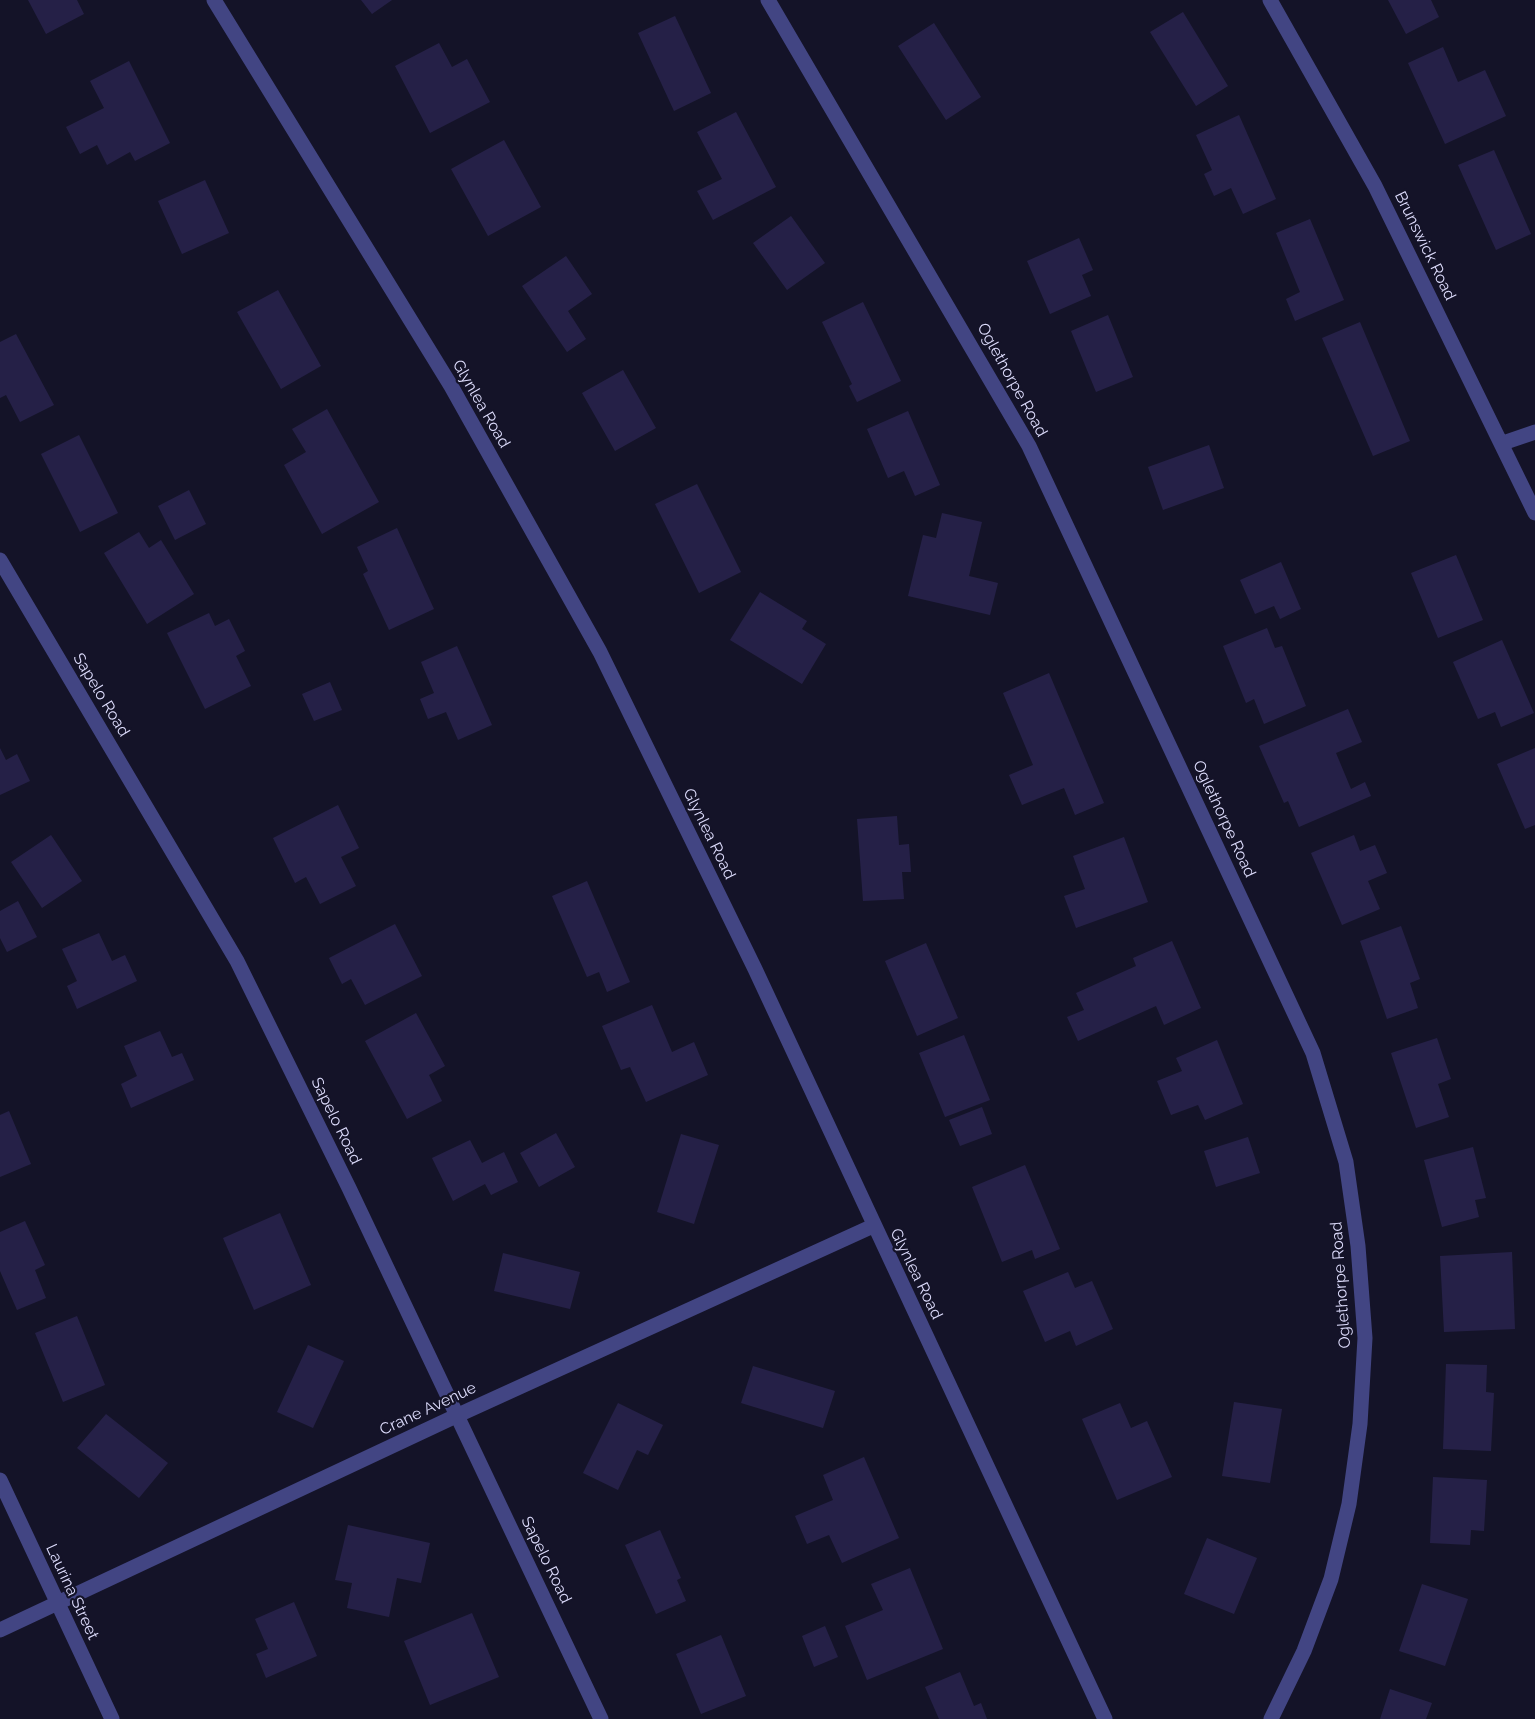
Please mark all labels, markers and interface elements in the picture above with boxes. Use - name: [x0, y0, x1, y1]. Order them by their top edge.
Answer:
- street label: Brunswick Road: [1390, 188, 1460, 304]
- street label: Oglethorpe Road: [973, 320, 1051, 440]
- street label: Glynlea Road: [448, 357, 514, 451]
- street label: Sapelo Road: [69, 650, 133, 740]
- street label: Oglethorpe Road: [1188, 757, 1260, 881]
- street label: Glynlea Road: [679, 786, 739, 882]
- street label: Sapelo Road: [307, 1075, 365, 1167]
- street label: Oglethorpe Road: [1327, 1221, 1355, 1349]
- street label: Glynlea Road: [886, 1226, 946, 1322]
- street label: Crane Avenue: [377, 1378, 479, 1440]
- street label: Sapelo Road: [517, 1514, 575, 1606]
- street label: Laurina Street: [42, 1541, 102, 1643]

